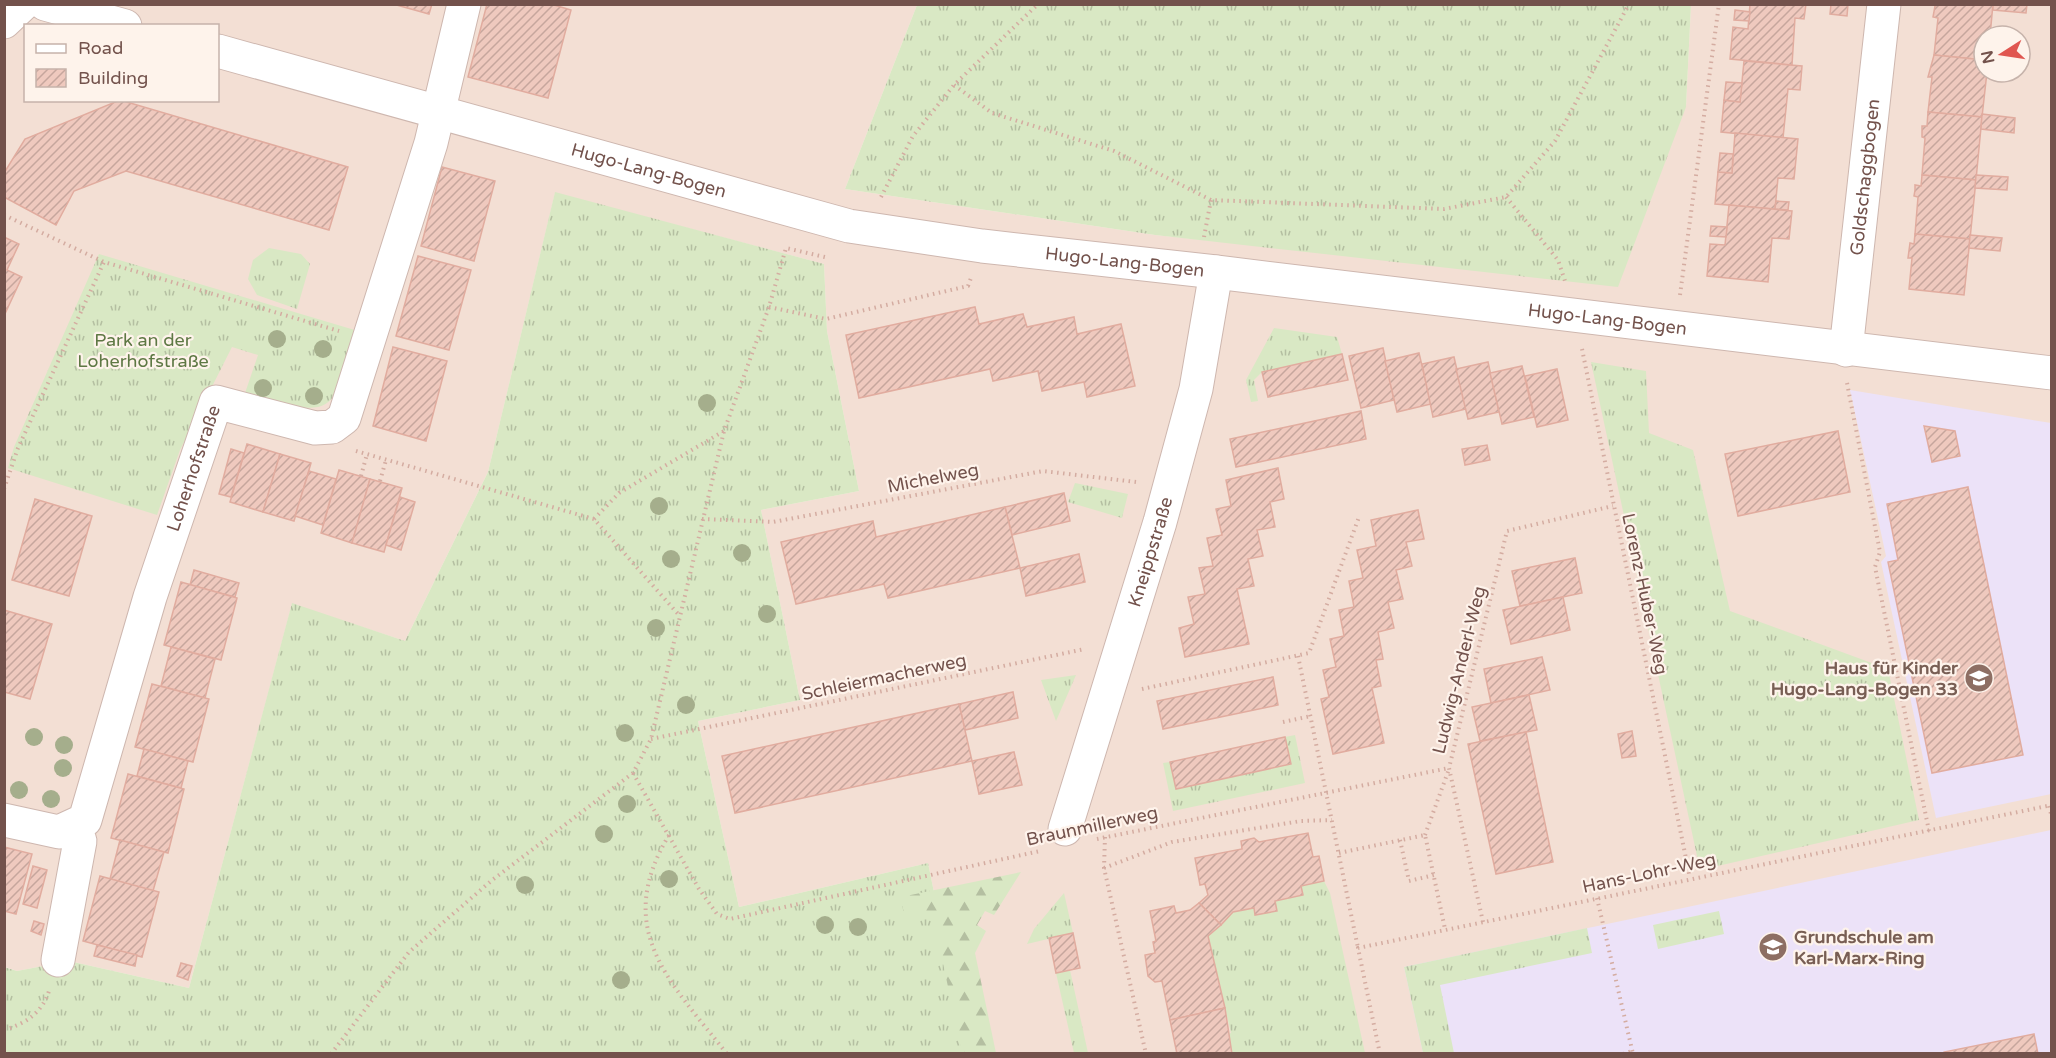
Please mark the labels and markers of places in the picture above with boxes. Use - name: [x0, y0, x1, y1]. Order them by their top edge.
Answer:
- place label: Haus für Kinder Hugo-Lang-Bogen 33: [1771, 657, 1959, 700]
- school or university icon: Haus für Kinder Hugo-Lang-Bogen 33: [1963, 662, 1995, 694]
- place label: Grundschule am Karl-Marx-Ring: [1794, 926, 1934, 969]
- school or university icon: Grundschule am Karl-Marx-Ring: [1757, 931, 1789, 963]

